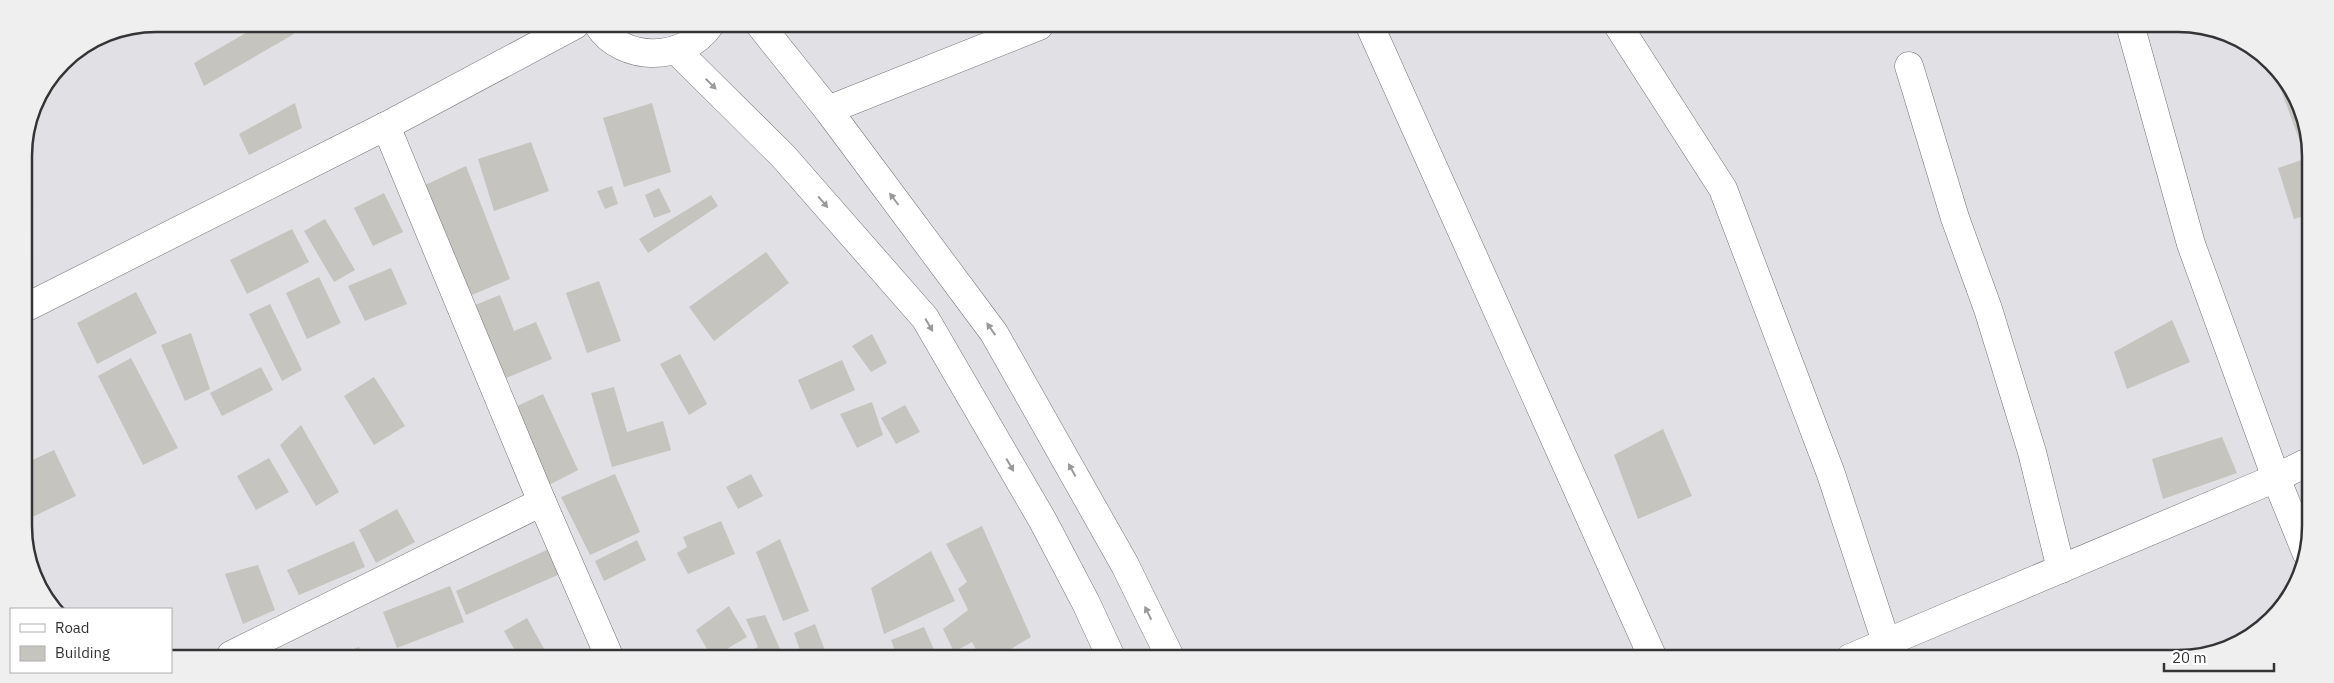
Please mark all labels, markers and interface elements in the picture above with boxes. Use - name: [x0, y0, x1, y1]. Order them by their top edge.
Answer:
- one-way arrow: [704, 78, 716, 90]
- one-way arrow: [889, 192, 899, 206]
- one-way arrow: [817, 195, 829, 207]
- one-way arrow: [924, 318, 933, 331]
- one-way arrow: [986, 322, 996, 336]
- one-way arrow: [1006, 459, 1015, 472]
- one-way arrow: [1068, 462, 1076, 477]
- one-way arrow: [1144, 606, 1152, 620]
- legend: [10, 608, 172, 673]
- text: Road: [55, 618, 90, 637]
- scale bar: [2164, 640, 2274, 672]
- text: Building: [55, 643, 110, 662]
- text: 20 m: [2172, 648, 2207, 667]

